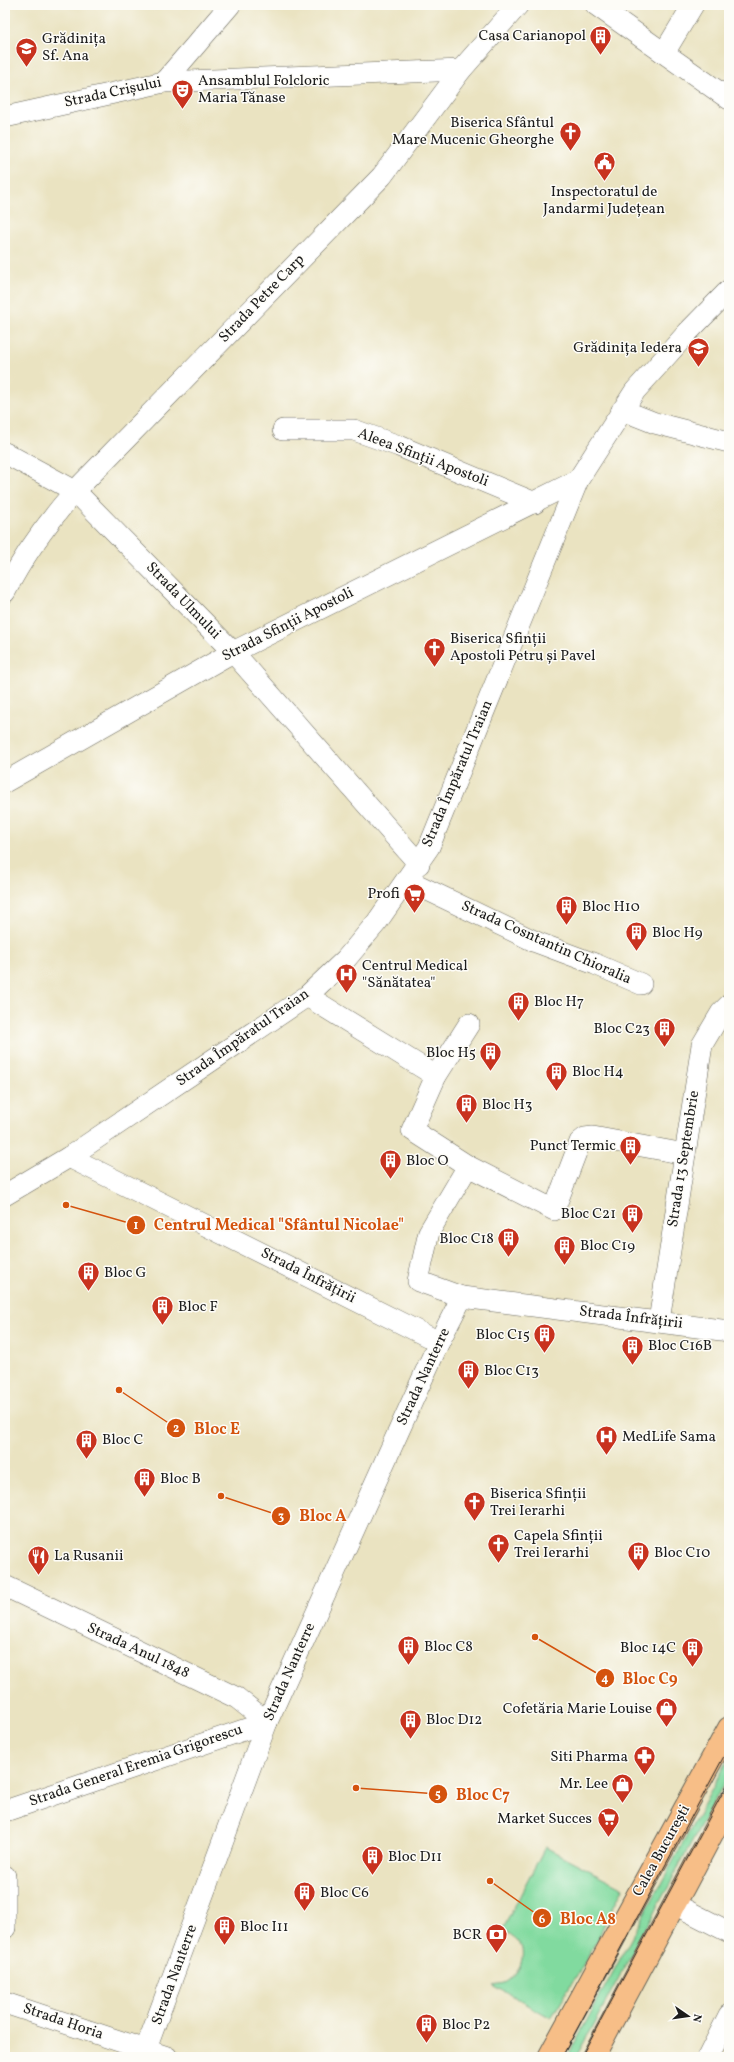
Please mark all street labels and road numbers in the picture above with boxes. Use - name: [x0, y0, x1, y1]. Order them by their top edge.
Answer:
- street label: Strada Crișului: [62, 72, 164, 114]
- street label: Strada Petre Carp: [214, 250, 310, 348]
- street label: Aleea Sfinții Apostoli: [355, 423, 491, 493]
- street label: Strada Ulmului: [141, 558, 225, 644]
- street label: Strada Sfinții Apostoli: [219, 583, 357, 667]
- street label: Strada Împăratul Traian: [417, 697, 499, 851]
- street label: Strada Cosntantin Chioralia: [458, 896, 634, 990]
- street label: Strada Împăratul Traian: [172, 984, 314, 1092]
- street label: Strada 13 Septembrie: [663, 1089, 705, 1229]
- street label: Strada Înfrățirii: [257, 1243, 359, 1309]
- street label: Strada Înfrățirii: [578, 1301, 684, 1335]
- street label: Strada Nanterre: [392, 1325, 456, 1429]
- street label: Strada Anul 1848: [83, 1618, 193, 1684]
- street label: Strada Nanterre: [259, 1619, 321, 1725]
- street label: Strada General Eremia Grigorescu: [26, 1719, 246, 1813]
- street label: Calea București: [628, 1801, 696, 1901]
- street label: Strada Nanterre: [147, 1922, 203, 2028]
- street label: Strada Horia: [20, 1998, 106, 2046]

